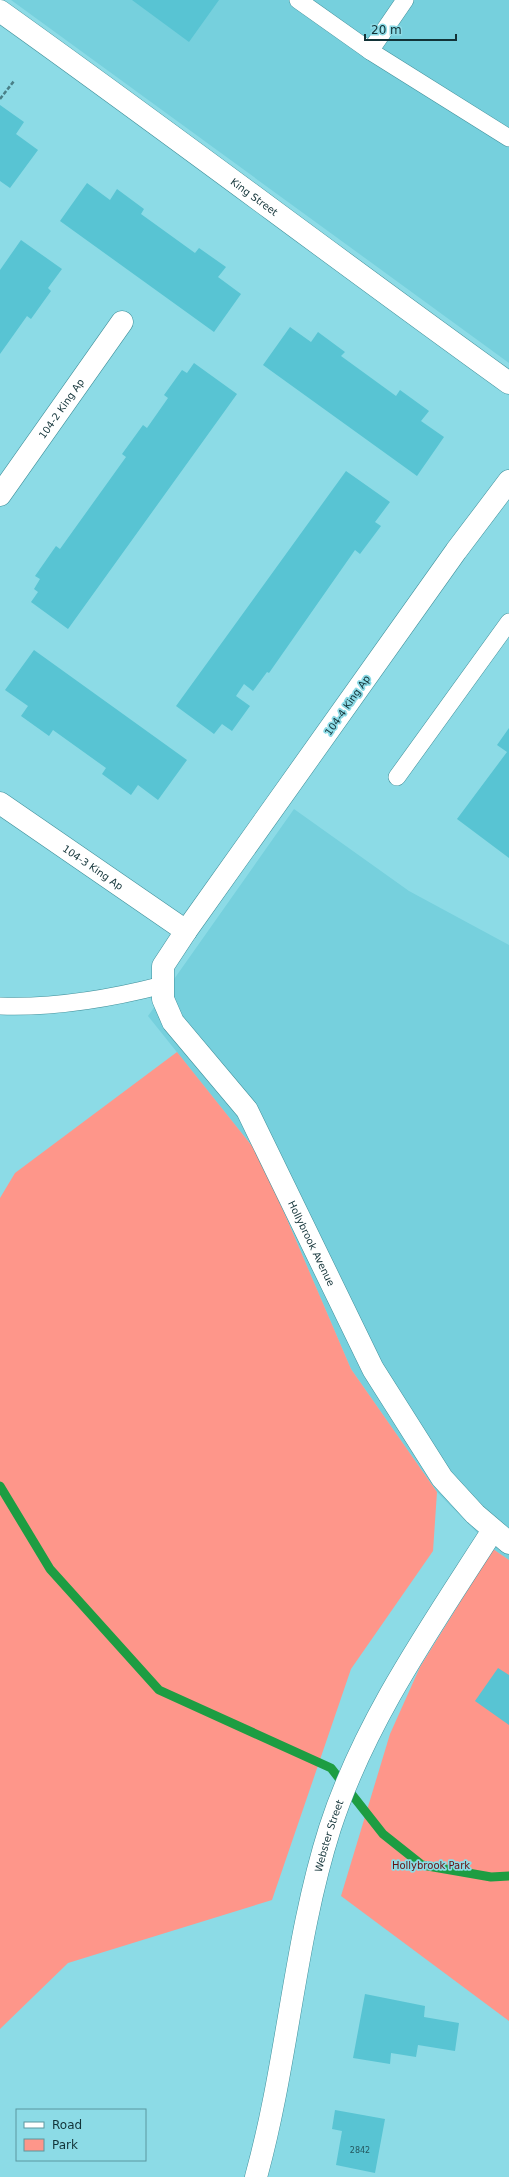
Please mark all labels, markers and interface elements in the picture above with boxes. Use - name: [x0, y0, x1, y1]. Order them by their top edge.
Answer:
- scale bar: [365, 16, 456, 42]
- text: 20 m: [371, 23, 402, 37]
- street label: King Street: [229, 176, 280, 218]
- street label: 104-2 King Ap: [37, 377, 86, 441]
- street label: 104-4 King Ap: [323, 673, 372, 737]
- street label: 104-3 King Ap: [61, 843, 125, 892]
- street label: Hollybrook Avenue: [286, 1199, 337, 1288]
- street label: Webster Street: [313, 1798, 345, 1873]
- park label: Hollybrook Park: [392, 1860, 470, 1871]
- legend: [16, 2109, 146, 2161]
- text: Road: [52, 2118, 82, 2132]
- text: Park: [52, 2138, 78, 2152]
- house number: 2842: [350, 2146, 370, 2155]

